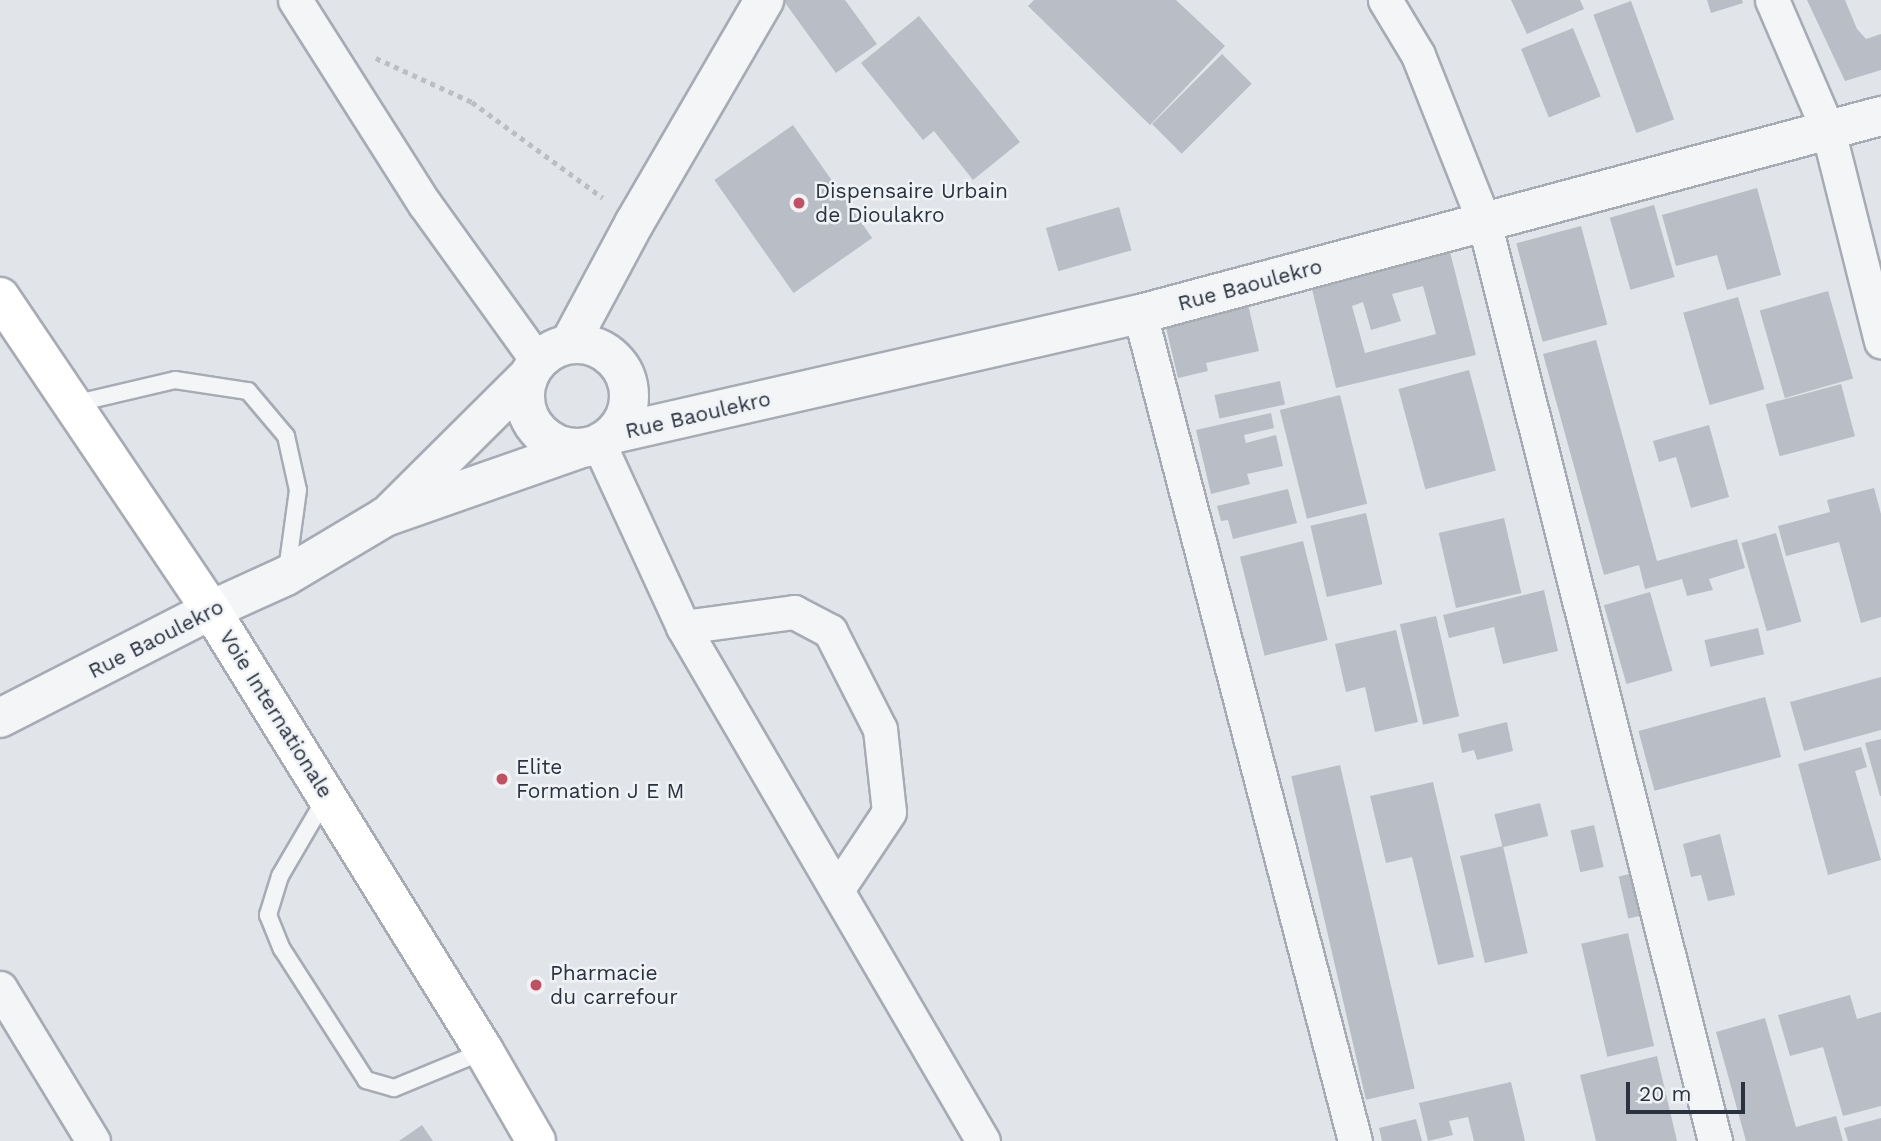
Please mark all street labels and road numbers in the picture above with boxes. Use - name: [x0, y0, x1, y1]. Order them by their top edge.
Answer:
- street label: Rue Baoulekro: [1175, 254, 1325, 316]
- street label: Rue Baoulekro: [623, 386, 773, 444]
- street label: Rue Baoulekro: [84, 594, 228, 684]
- street label: Voie Internationale: [214, 625, 338, 803]

